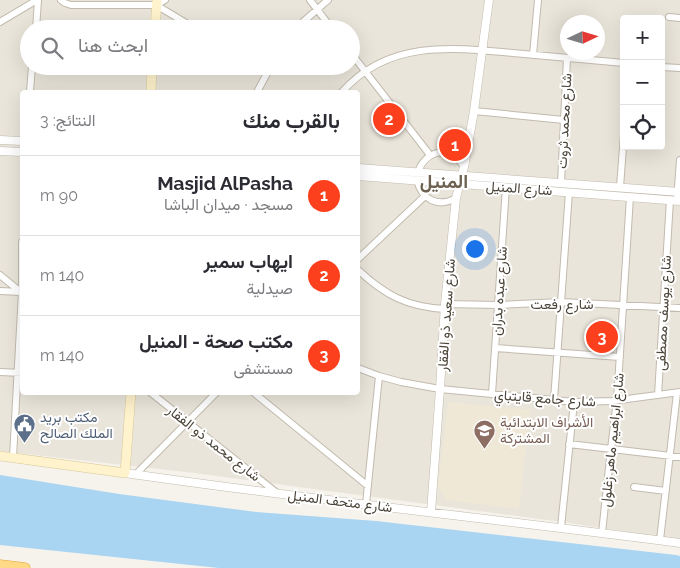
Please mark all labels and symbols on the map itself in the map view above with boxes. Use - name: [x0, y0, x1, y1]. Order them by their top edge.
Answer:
- north arrow: [560, 15, 605, 60]
- street label: شارع محمد ثروت: [554, 73, 577, 169]
- pin: 2: [373, 100, 405, 138]
- pin: 1: [439, 126, 471, 164]
- district label: المنيل: [420, 170, 468, 193]
- street label: شارع المنيل: [485, 178, 553, 201]
- your location: [462, 236, 488, 262]
- street label: شارع عبده بدران: [488, 246, 513, 336]
- street label: شارع يوسف مصطفى: [652, 255, 677, 371]
- street label: شارع سعيد ذو الفقار: [434, 258, 461, 373]
- street label: شارع رفعت: [531, 296, 593, 315]
- pin: 3: [586, 318, 618, 356]
- street label: شارع ابراهيم ماهر زغلول: [597, 372, 630, 508]
- street label: شارع جامع قايتباي: [493, 386, 596, 414]
- street label: شارع محمد ذو الفقار: [162, 401, 264, 487]
- place label: مكتب بريد الملك الصالح: [40, 409, 113, 444]
- public building icon: مكتب بريد الملك الصالح: [12, 413, 36, 444]
- place label: الأشراف الابتدائية المشتركة: [500, 414, 593, 447]
- school or university icon: الأشراف الابتدائية المشتركة: [472, 418, 496, 449]
- street label: شارع متحف المنيل: [286, 487, 393, 518]

